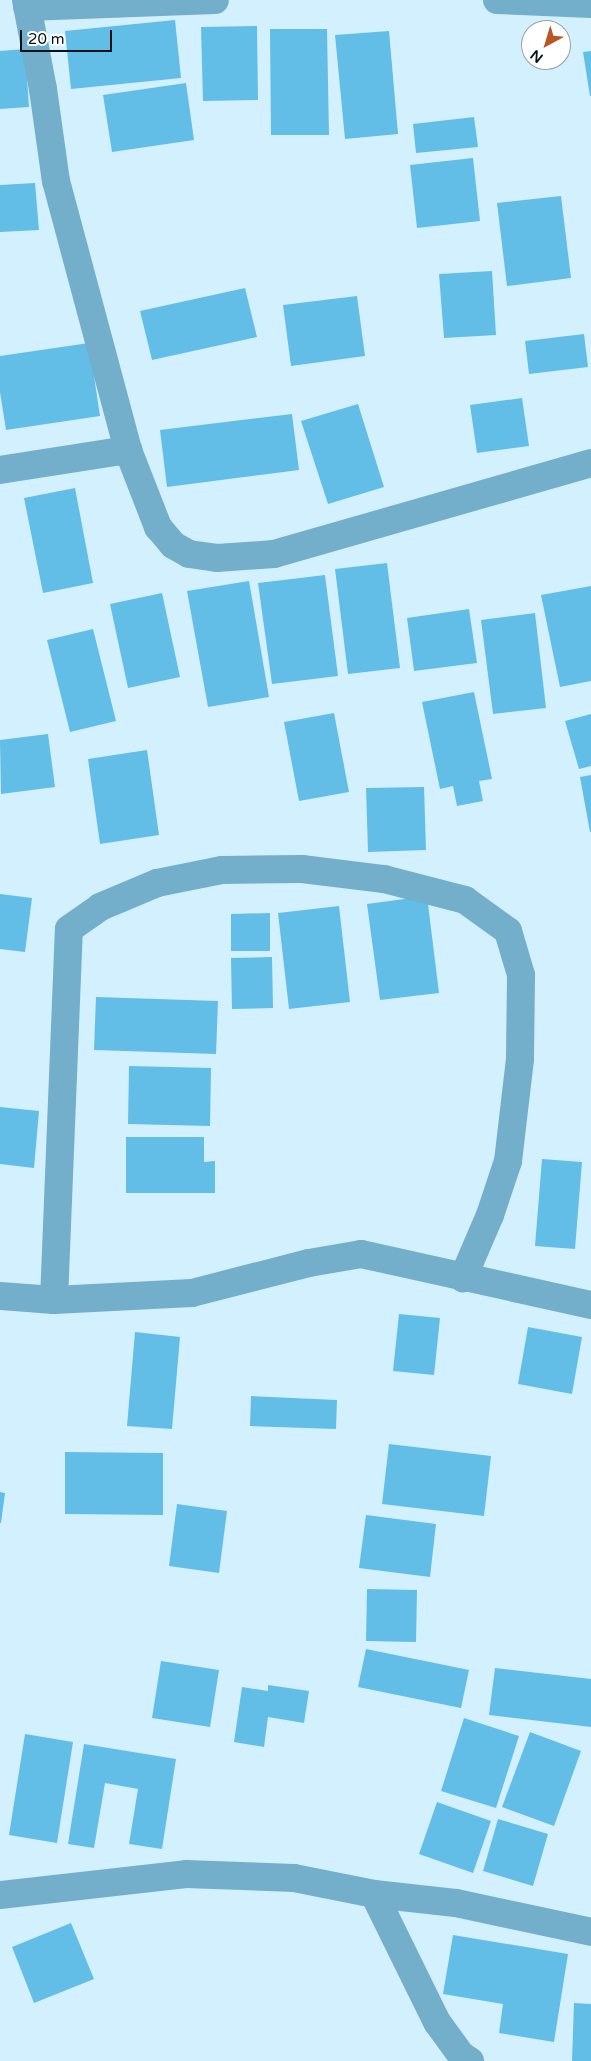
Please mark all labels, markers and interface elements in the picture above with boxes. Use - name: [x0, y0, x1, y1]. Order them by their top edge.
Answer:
- scale bar: [22, 20, 115, 52]
- north arrow: [521, 20, 571, 70]
- text: 20 m: [28, 30, 65, 48]
- text: N: [527, 46, 547, 66]

